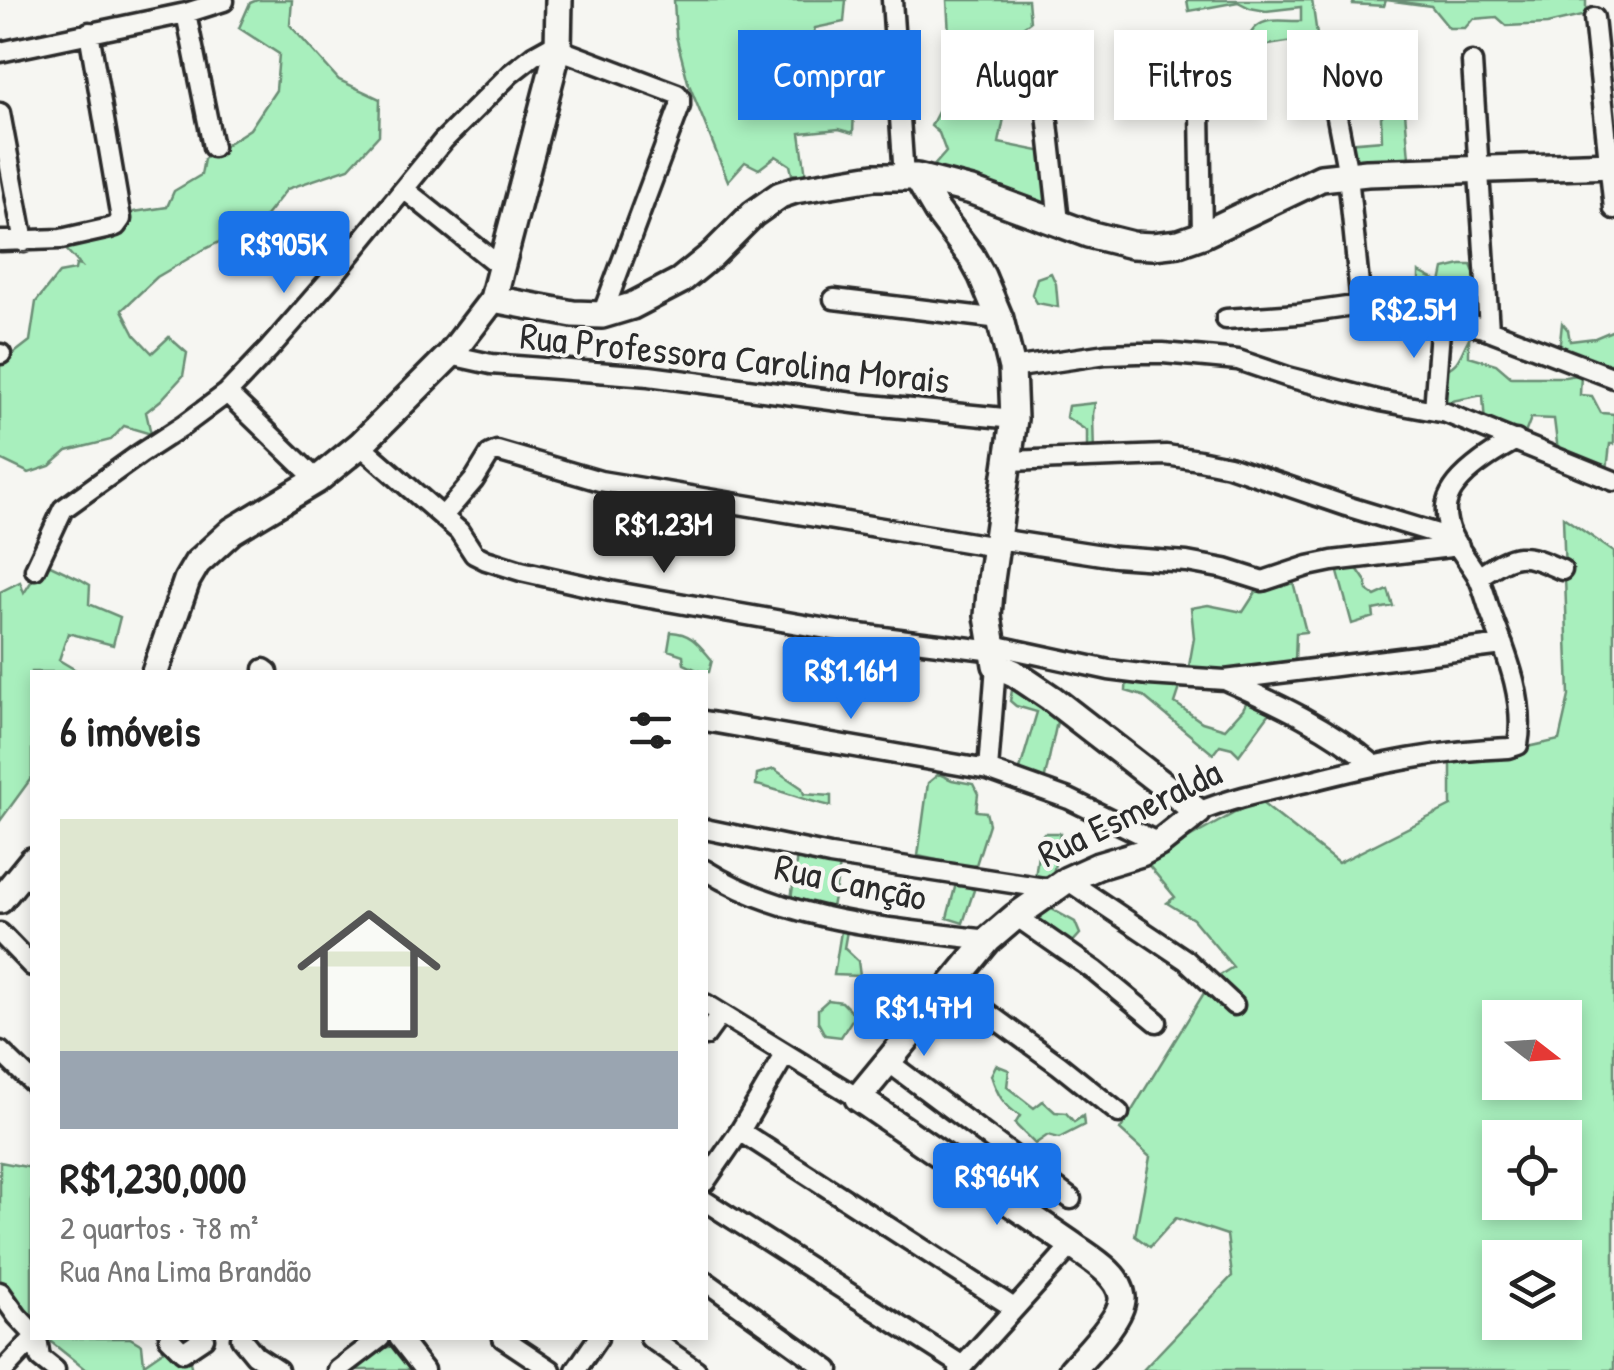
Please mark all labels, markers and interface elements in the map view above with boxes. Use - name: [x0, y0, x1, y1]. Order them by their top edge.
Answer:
- chip: Comprar: [738, 30, 921, 120]
- chip: Alugar: [941, 30, 1094, 120]
- chip: Filtros: [1114, 30, 1267, 120]
- chip: Novo: [1287, 30, 1418, 120]
- pin: R$905K: [203, 211, 365, 296]
- text: R$905K: [240, 222, 328, 265]
- pin: R$2.5M: [1333, 276, 1495, 361]
- text: R$2.5M: [1371, 287, 1457, 330]
- street label: Rua Professora Carolina Morais: [518, 309, 952, 405]
- pin: R$1.23M: [572, 491, 756, 576]
- text: R$1.23M: [615, 502, 713, 545]
- pin: R$1.16M: [759, 637, 943, 722]
- text: R$1.16M: [805, 648, 897, 691]
- text: 6 imóveis: [60, 702, 200, 759]
- icon: filters: [623, 703, 678, 758]
- street label: Rua Esmeralda: [1029, 745, 1229, 879]
- street label: Rua Canção: [770, 840, 932, 922]
- icon: home: [279, 884, 459, 1064]
- pin: R$1.47M: [832, 974, 1016, 1059]
- text: R$1.47M: [876, 985, 972, 1028]
- north arrow: [1482, 1000, 1582, 1100]
- map controls: [1482, 1000, 1582, 1340]
- button: locate: [1482, 1120, 1582, 1220]
- pin: R$964K: [916, 1143, 1078, 1228]
- text: R$1,230,000: [60, 1149, 246, 1206]
- text: R$964K: [955, 1154, 1039, 1197]
- text: 2 quartos · 78 m²: [60, 1206, 258, 1249]
- button: layers: [1482, 1240, 1582, 1340]
- text: Rua Ana Lima Brandão: [60, 1249, 311, 1292]

